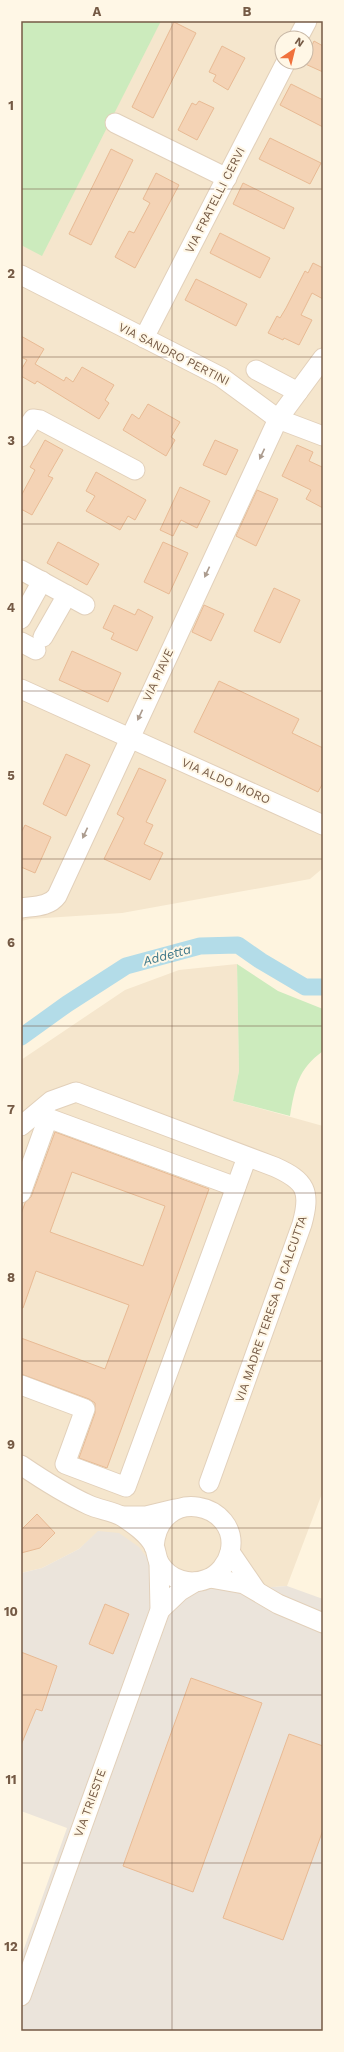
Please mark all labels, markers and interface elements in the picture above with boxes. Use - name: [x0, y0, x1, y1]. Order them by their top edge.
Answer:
- text: A: [93, 4, 102, 19]
- text: B: [243, 4, 252, 19]
- north arrow: [274, 30, 314, 70]
- text: N: [292, 35, 307, 50]
- text: 1: [8, 98, 14, 113]
- street label: VIA FRATELLI CERVI: [182, 145, 248, 255]
- text: 2: [7, 266, 15, 281]
- street label: VIA SANDRO PERTINI: [116, 320, 232, 388]
- text: 3: [7, 433, 15, 448]
- one-way arrow: [259, 449, 265, 460]
- one-way arrow: [204, 566, 210, 578]
- text: 4: [7, 600, 16, 615]
- street label: VIA PIAVE: [140, 646, 176, 704]
- one-way arrow: [137, 709, 143, 721]
- street label: VIA ALDO MORO: [180, 755, 272, 807]
- text: 5: [7, 768, 15, 783]
- one-way arrow: [82, 828, 88, 840]
- text: 6: [7, 935, 15, 950]
- water label: Addetta: [140, 941, 193, 969]
- text: 7: [7, 1102, 15, 1117]
- street label: VIA MADRE TERESA DI CALCUTTA: [232, 1214, 310, 1404]
- text: 8: [7, 1270, 15, 1285]
- text: 9: [7, 1437, 15, 1452]
- text: 10: [4, 1604, 18, 1619]
- street label: VIA TRIESTE: [71, 1767, 109, 1839]
- text: 11: [5, 1772, 17, 1787]
- text: 12: [4, 1939, 18, 1954]

